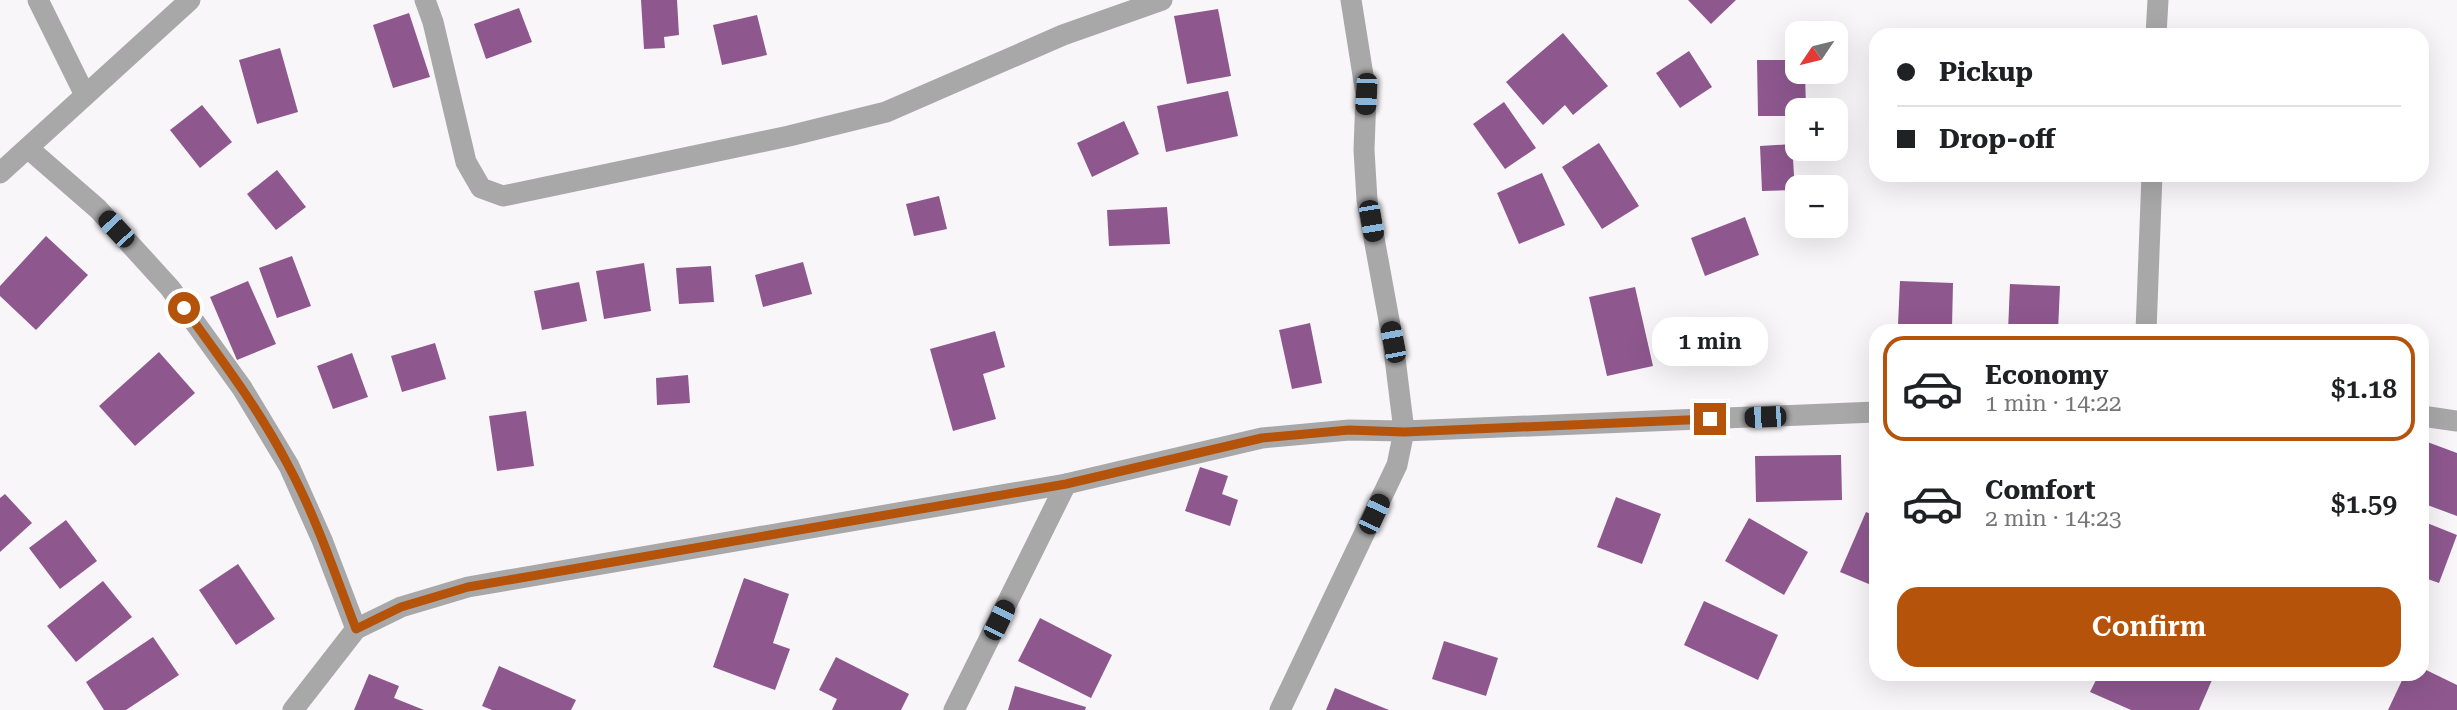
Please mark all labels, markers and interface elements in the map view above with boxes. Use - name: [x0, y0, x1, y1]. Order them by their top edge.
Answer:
- north arrow: [1785, 21, 1848, 84]
- map controls: [1785, 21, 1848, 238]
- text: Pickup: [1939, 57, 2033, 87]
- car: [1355, 72, 1378, 116]
- button: +: [1785, 98, 1848, 161]
- text: Drop-off: [1939, 124, 2055, 154]
- button: −: [1785, 175, 1848, 238]
- car: [1358, 198, 1385, 244]
- car: [94, 206, 139, 252]
- route start: [168, 292, 200, 324]
- callout: 1 min: [1652, 318, 1768, 366]
- car: [1379, 319, 1408, 365]
- text: 1 min: [1678, 328, 1742, 355]
- icon: car: [1901, 357, 1964, 420]
- text: Economy: [1985, 360, 2108, 390]
- text: $1.18: [2331, 374, 2397, 404]
- text: 1 min · 14:22: [1985, 390, 2122, 417]
- route end: [1694, 403, 1726, 435]
- car: [1744, 406, 1787, 428]
- icon: car: [1901, 472, 1964, 535]
- text: Comfort: [1985, 475, 2095, 505]
- text: $1.59: [2331, 489, 2397, 519]
- car: [1356, 491, 1393, 537]
- text: 2 min · 14:23: [1985, 505, 2122, 532]
- button: Confirm: [1897, 587, 2401, 667]
- car: [981, 597, 1018, 643]

